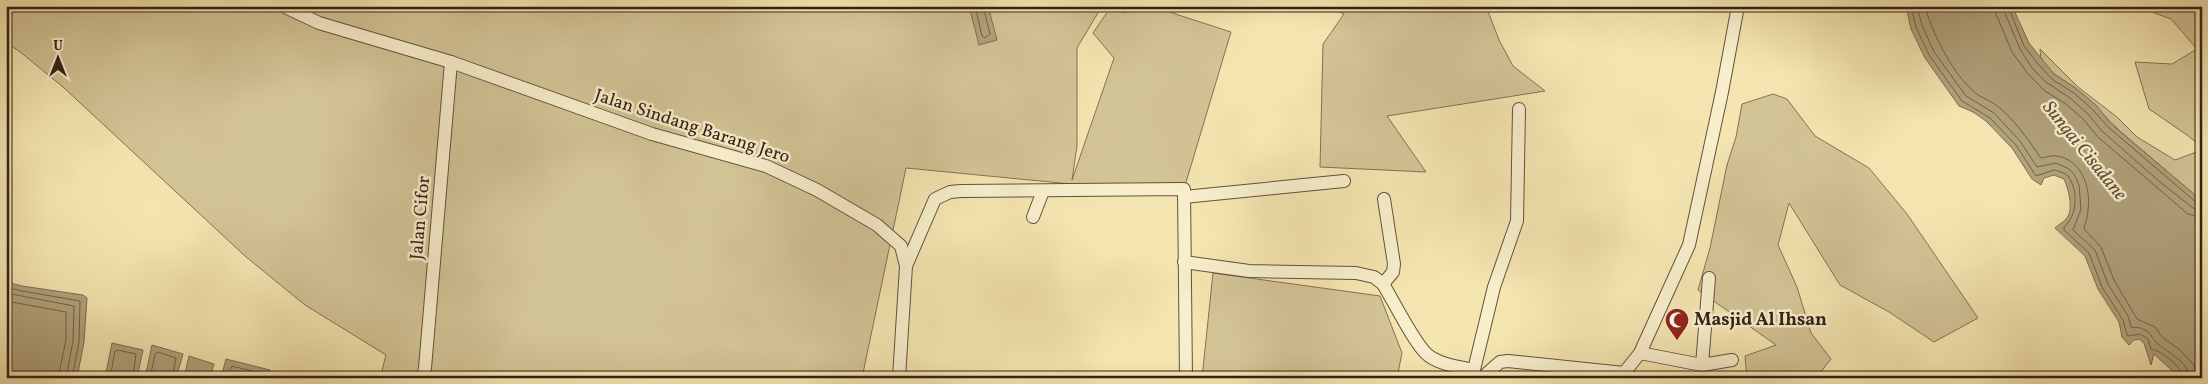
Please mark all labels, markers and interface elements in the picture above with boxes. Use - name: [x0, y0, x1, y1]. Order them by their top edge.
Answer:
- north arrow: [32, 32, 82, 82]
- text: U: [53, 37, 63, 56]
- street label: Jalan Sindang Barang Jero: [591, 84, 793, 170]
- water label: Sungai Cisadane: [2036, 96, 2132, 206]
- street label: Jalan Cifor: [405, 175, 437, 261]
- mosque icon: Masjid Al Ihsan: [1664, 307, 1690, 341]
- place label: Masjid Al Ihsan: [1694, 308, 1827, 333]

